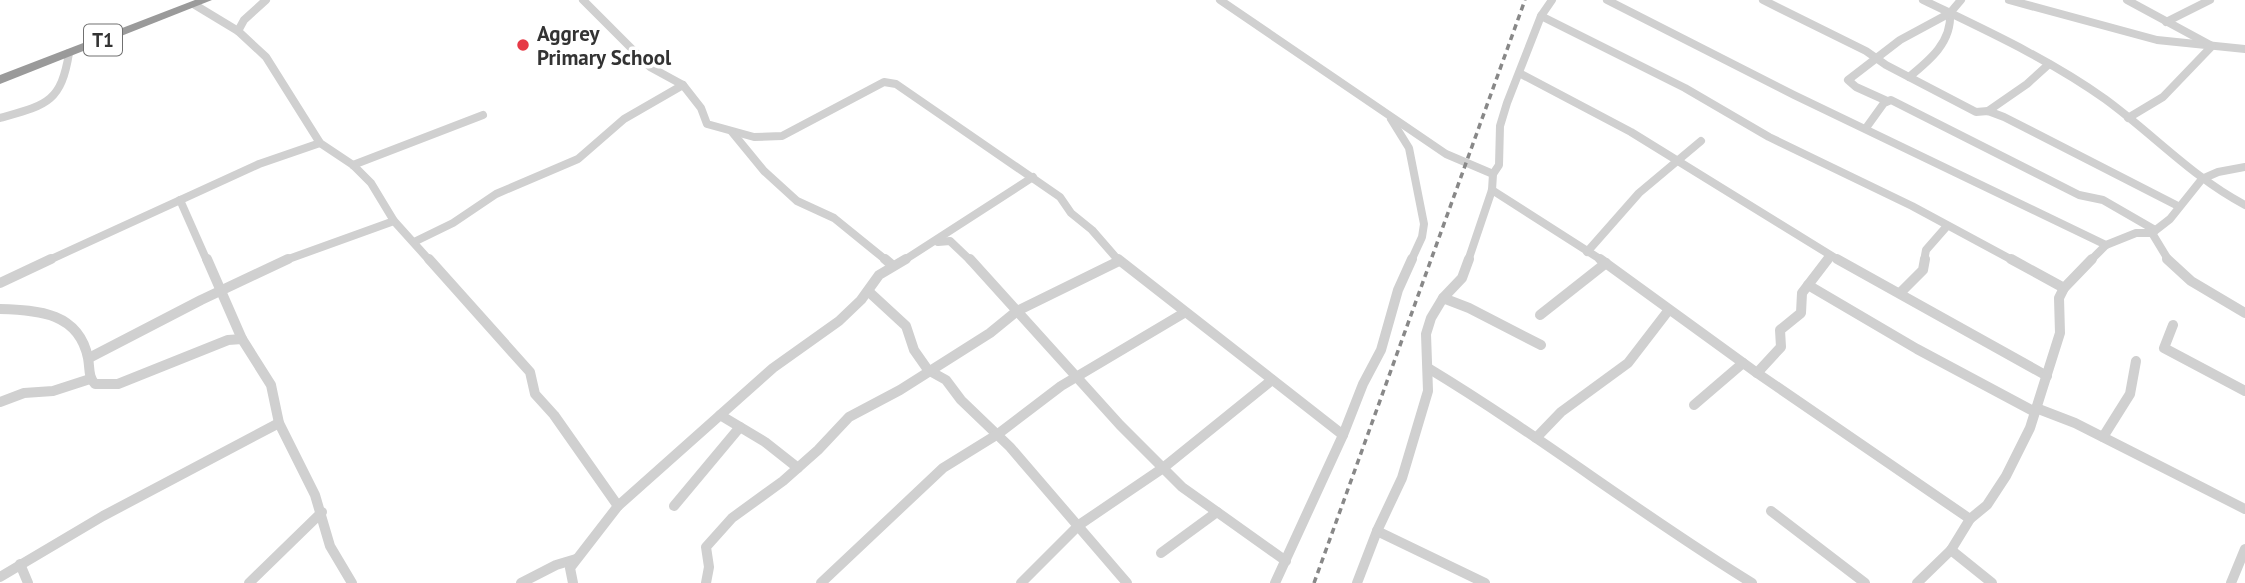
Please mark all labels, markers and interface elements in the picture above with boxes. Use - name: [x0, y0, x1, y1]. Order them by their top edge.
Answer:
- place label: Aggrey Primary School: [537, 20, 672, 71]
- road number: T1: [84, 24, 122, 56]
- marker: Aggrey Primary School: [515, 37, 531, 53]

